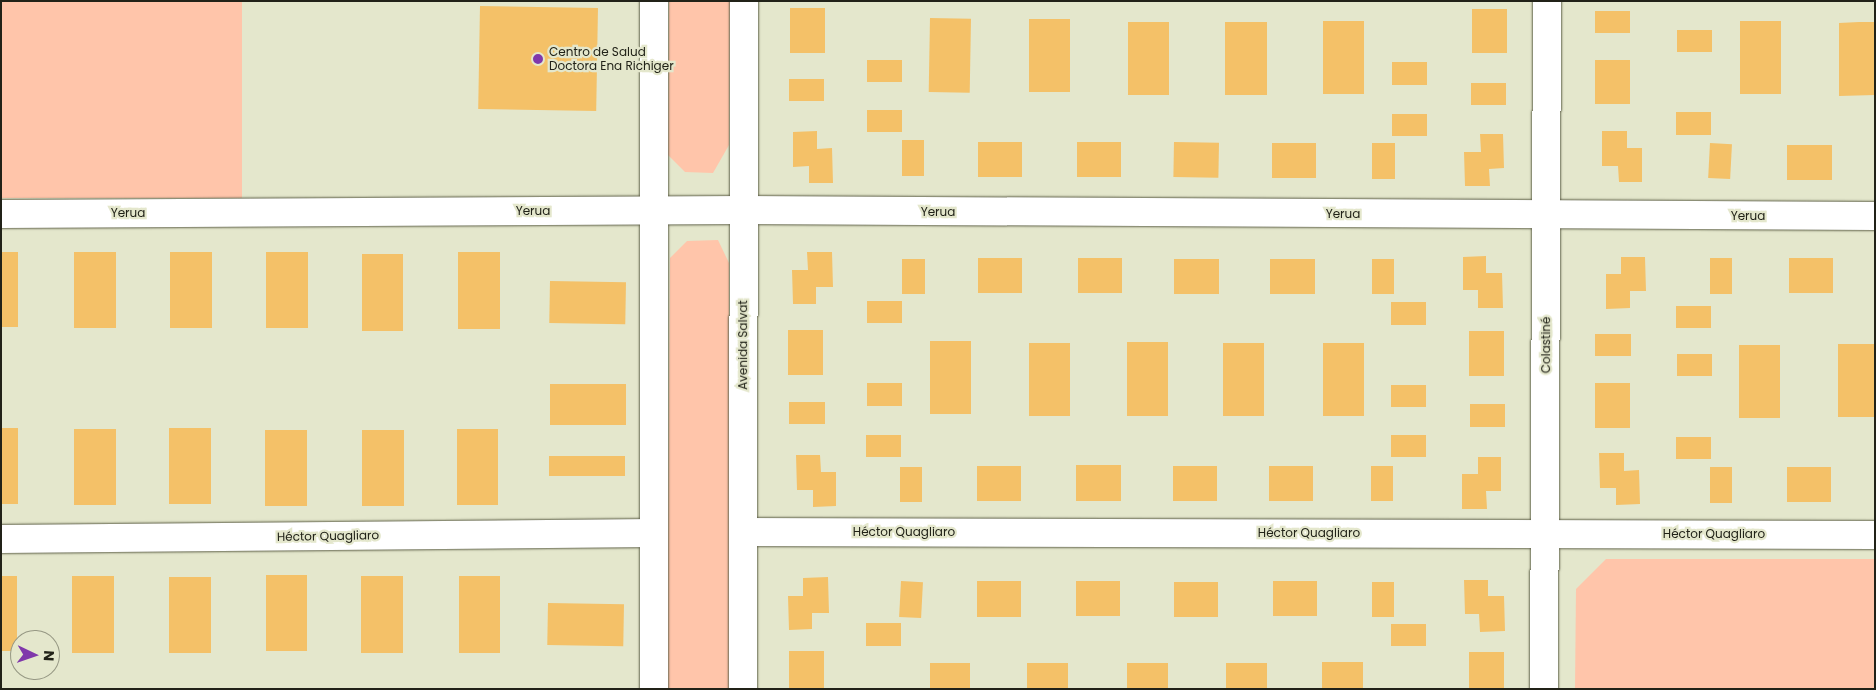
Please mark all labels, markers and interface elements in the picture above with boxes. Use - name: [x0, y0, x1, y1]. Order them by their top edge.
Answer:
- place label: Centro de Salud Doctora Ena Richiger: [549, 45, 674, 73]
- marker: Centro de Salud Doctora Ena Richiger: [531, 52, 545, 66]
- street label: Yerua: [516, 204, 550, 218]
- street label: Yerua: [921, 205, 955, 219]
- street label: Yerua: [111, 206, 145, 220]
- street label: Yerua: [1326, 207, 1360, 221]
- street label: Yerua: [1731, 209, 1765, 223]
- street label: Avenida Salvat: [736, 300, 750, 390]
- street label: Colastiné: [1539, 317, 1553, 373]
- street label: Héctor Quagliaro: [853, 525, 955, 539]
- street label: Héctor Quagliaro: [1258, 526, 1360, 540]
- street label: Héctor Quagliaro: [1663, 527, 1765, 541]
- street label: Héctor Quagliaro: [277, 528, 379, 544]
- north arrow: [10, 630, 60, 680]
- text: N: [39, 650, 59, 662]

